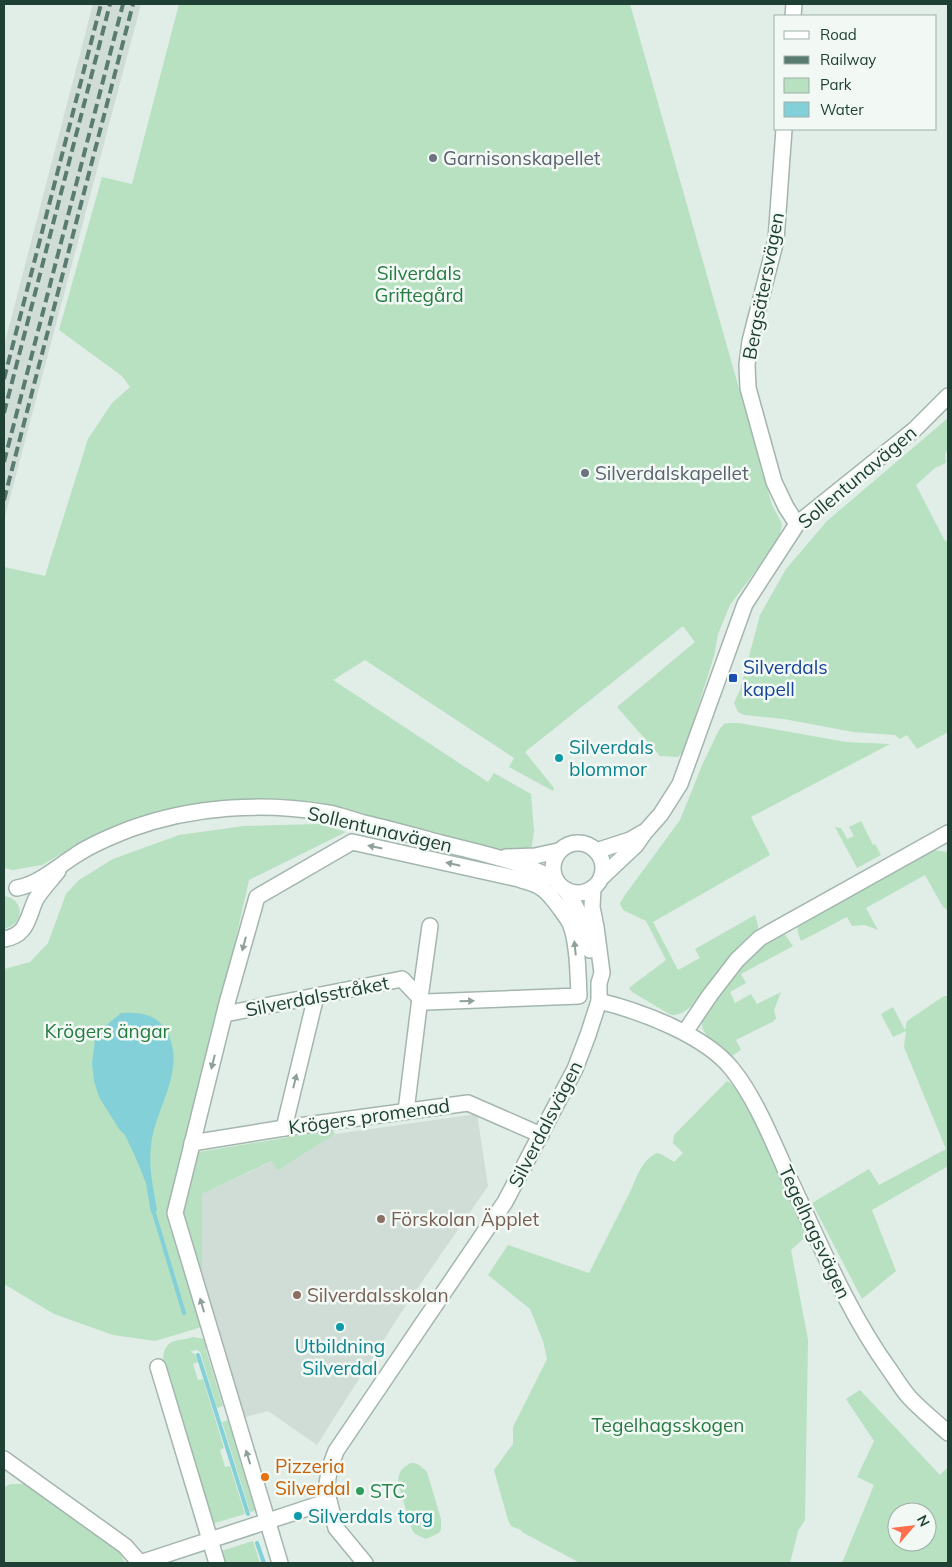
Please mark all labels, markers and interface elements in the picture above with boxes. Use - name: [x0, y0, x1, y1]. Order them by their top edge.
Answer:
- legend: [774, 15, 937, 130]
- text: Road: [820, 25, 857, 44]
- text: Railway: [820, 50, 876, 69]
- text: Park: [820, 75, 852, 94]
- text: Water: [820, 100, 864, 119]
- place label: Garnisonskapellet: [443, 146, 601, 170]
- marker: Garnisonskapellet: [427, 152, 439, 164]
- street label: Bergsätersvägen: [737, 210, 789, 362]
- park label: Silverdals Griftegård: [374, 261, 464, 307]
- street label: Sollentunavägen: [793, 420, 921, 534]
- place label: Silverdalskapellet: [595, 461, 749, 485]
- marker: Silverdalskapellet: [579, 467, 591, 479]
- place label: Silverdals kapell: [743, 655, 828, 701]
- marker: Silverdals kapell: [727, 672, 739, 684]
- place label: Silverdals blommor: [569, 735, 654, 781]
- marker: Silverdals blommor: [553, 752, 565, 764]
- street label: Sollentunavägen: [305, 801, 455, 857]
- one-way arrow: [367, 843, 382, 851]
- one-way arrow: [445, 860, 460, 868]
- one-way arrow: [240, 936, 248, 951]
- one-way arrow: [571, 939, 579, 955]
- street label: Silverdalsstråket: [243, 970, 391, 1022]
- one-way arrow: [459, 997, 475, 1005]
- park label: Krögers ängar: [45, 1019, 170, 1043]
- one-way arrow: [209, 1054, 217, 1069]
- street label: Silverdalsvägen: [503, 1057, 587, 1191]
- one-way arrow: [291, 1073, 299, 1088]
- street label: Krögers promenad: [287, 1093, 451, 1139]
- street label: Tegelhagsvägen: [774, 1162, 856, 1302]
- place label: Förskolan Äpplet: [391, 1207, 539, 1231]
- marker: Förskolan Äpplet: [375, 1213, 387, 1225]
- place label: Silverdalsskolan: [307, 1283, 449, 1307]
- marker: Silverdalsskolan: [291, 1289, 303, 1301]
- one-way arrow: [197, 1297, 205, 1312]
- marker: Utbildning Silverdal: [334, 1321, 346, 1333]
- place label: Utbildning Silverdal: [295, 1334, 385, 1380]
- park label: Tegelhagsskogen: [592, 1413, 744, 1437]
- one-way arrow: [243, 1450, 251, 1465]
- place label: Pizzeria Silverdal: [275, 1454, 350, 1500]
- marker: Pizzeria Silverdal: [259, 1471, 271, 1483]
- place label: STC: [370, 1479, 405, 1503]
- marker: STC: [354, 1485, 366, 1497]
- north arrow: [887, 1502, 937, 1552]
- place label: Silverdals torg: [308, 1504, 433, 1528]
- marker: Silverdals torg: [292, 1510, 304, 1522]
- text: N: [913, 1512, 934, 1530]

